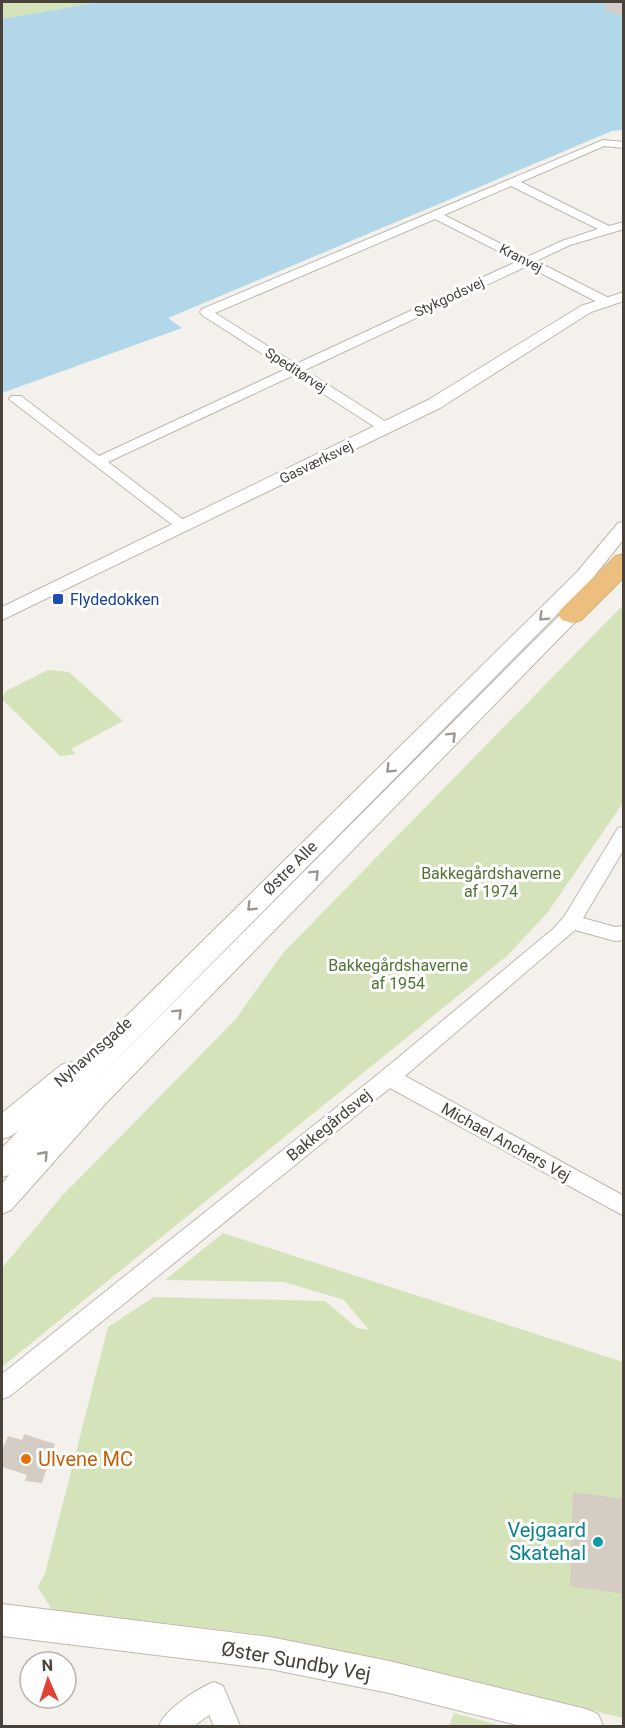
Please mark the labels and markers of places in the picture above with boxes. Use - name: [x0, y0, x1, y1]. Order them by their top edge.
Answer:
- place label: Flydedokken: [70, 590, 159, 609]
- marker: Flydedokken: [51, 592, 65, 606]
- place label: Ulvene MC: [38, 1447, 133, 1471]
- marker: Ulvene MC: [19, 1452, 33, 1466]
- place label: Vejgaard Skatehal: [507, 1518, 586, 1565]
- marker: Vejgaard Skatehal: [591, 1535, 605, 1549]

